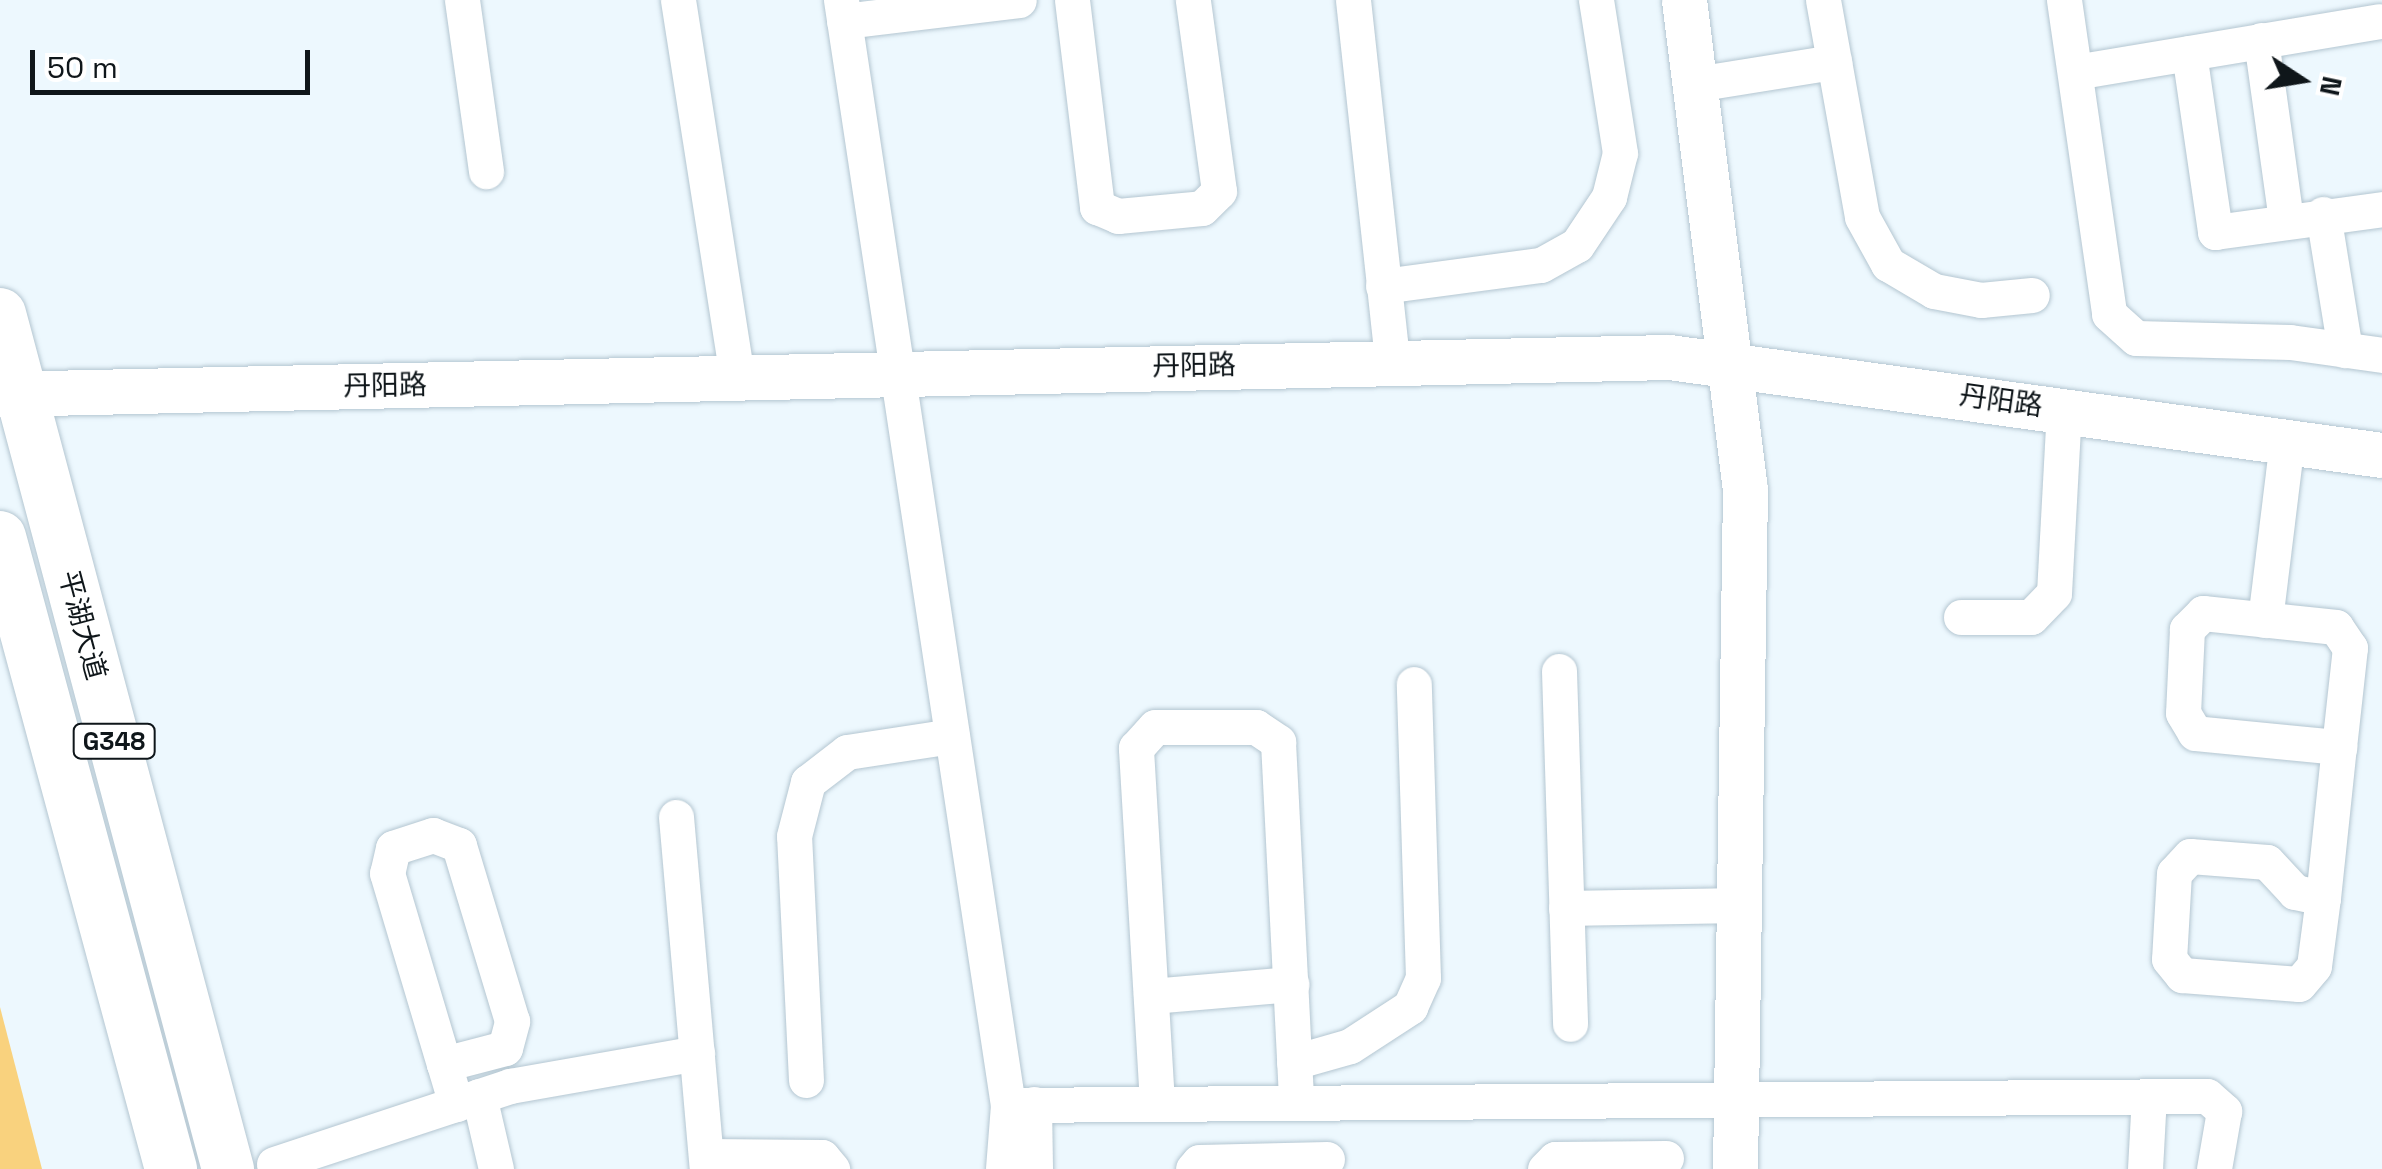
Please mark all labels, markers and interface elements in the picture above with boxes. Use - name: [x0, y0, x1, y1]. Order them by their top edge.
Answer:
- scale bar: [35, 30, 315, 92]
- north arrow: [2252, 30, 2352, 130]
- text: 50 m: [47, 48, 118, 87]
- text: N: [2312, 73, 2351, 99]
- street label: 丹阳路: [1152, 347, 1236, 383]
- street label: 丹阳路: [343, 367, 427, 403]
- street label: 丹阳路: [1957, 378, 2045, 422]
- street label: 平湖大道: [52, 567, 114, 683]
- road number: G348: [72, 721, 156, 761]

